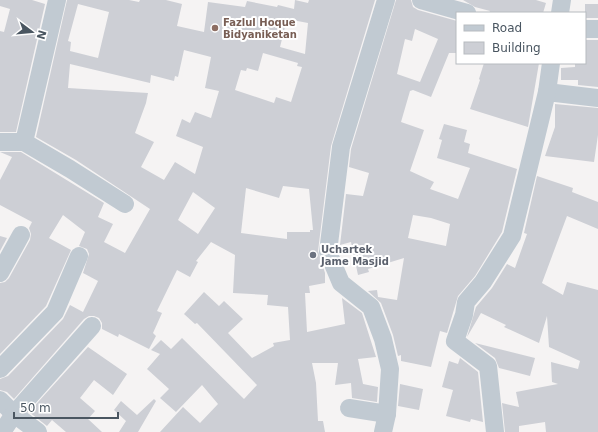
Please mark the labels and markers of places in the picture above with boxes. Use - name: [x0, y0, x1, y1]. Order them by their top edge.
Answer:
- place label: Fazlul Hoque Bidyaniketan: [223, 17, 297, 40]
- marker: Fazlul Hoque Bidyaniketan: [210, 23, 220, 33]
- place label: Uchartek Jame Masjid: [320, 244, 389, 267]
- marker: Uchartek Jame Masjid: [308, 250, 318, 260]

